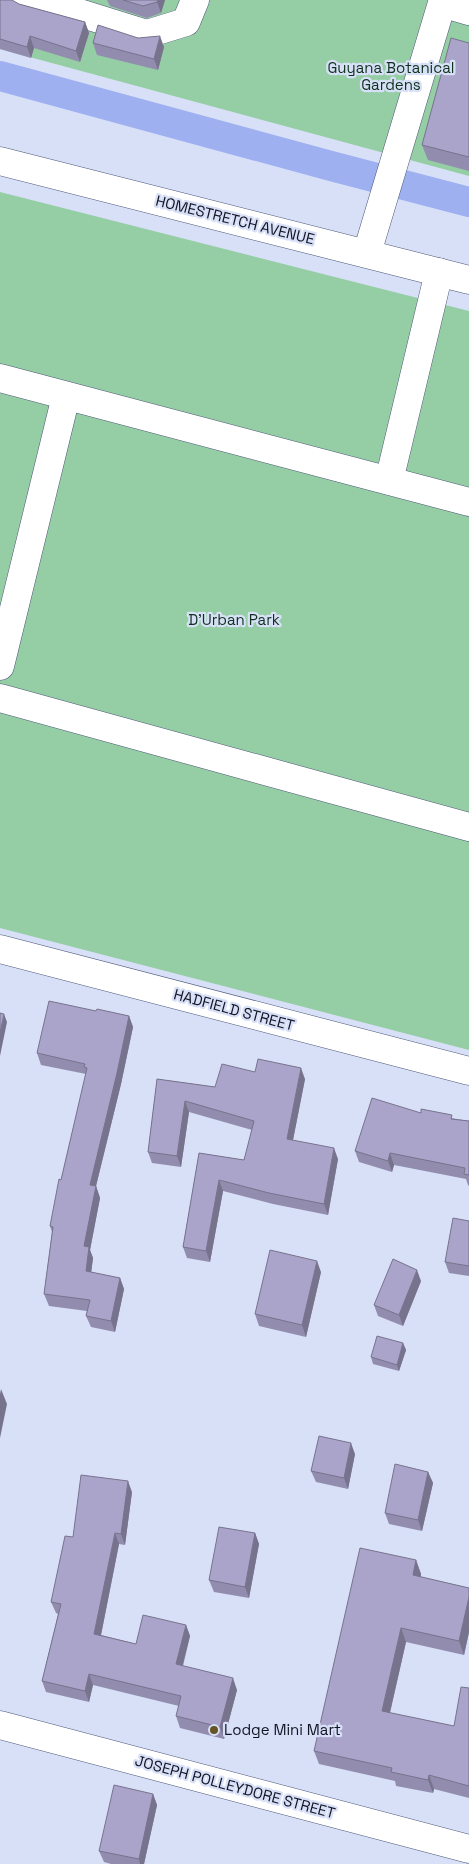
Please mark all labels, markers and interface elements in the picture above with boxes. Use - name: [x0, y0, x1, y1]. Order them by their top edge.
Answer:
- park label: Guyana Botanical Gardens: [327, 58, 455, 94]
- street label: HOMESTRETCH AVENUE: [154, 191, 317, 248]
- park label: D'Urban Park: [188, 610, 280, 629]
- street label: HADFIELD STREET: [172, 984, 297, 1035]
- place label: Lodge Mini Mart: [224, 1720, 341, 1739]
- marker: Lodge Mini Mart: [208, 1724, 220, 1736]
- street label: JOSEPH POLLEYDORE STREET: [133, 1751, 338, 1822]

